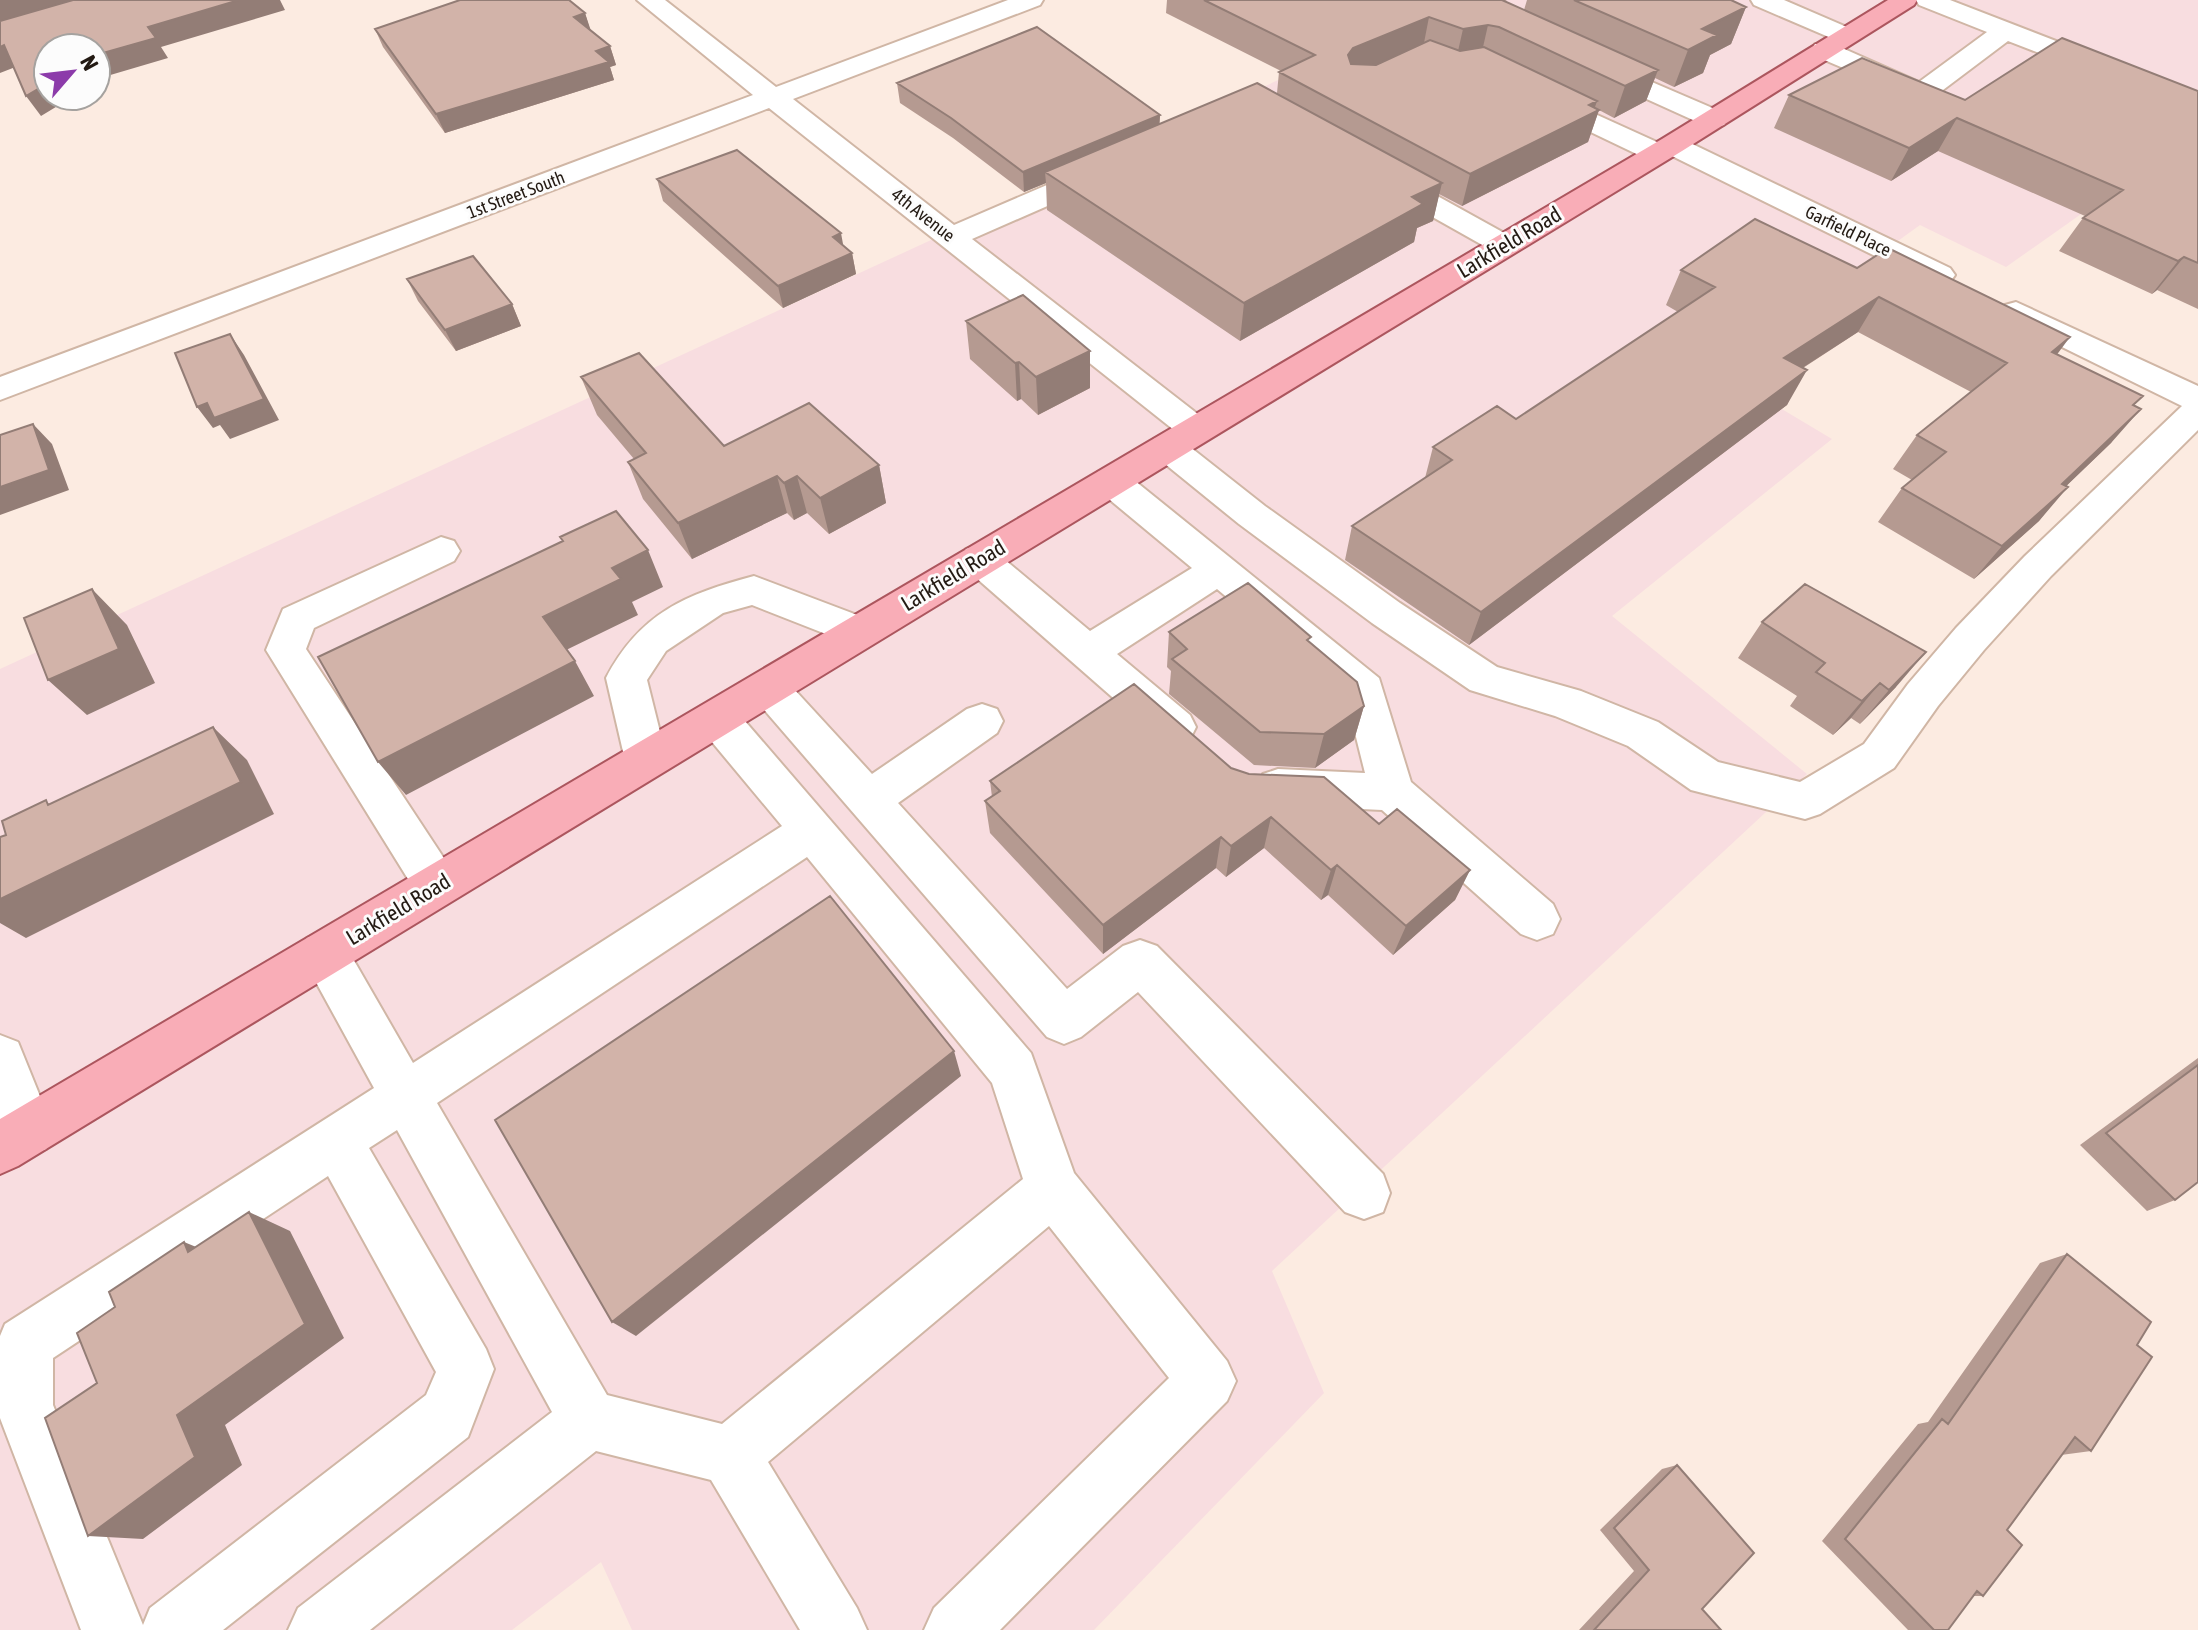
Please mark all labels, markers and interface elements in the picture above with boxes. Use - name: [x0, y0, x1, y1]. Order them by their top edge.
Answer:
- north arrow: [32, 32, 112, 112]
- text: N: [75, 51, 104, 74]
- street label: 1st Street South: [464, 166, 568, 223]
- street label: 4th Avenue: [887, 183, 959, 246]
- street label: Larkfield Road: [1452, 201, 1566, 283]
- street label: Garfield Place: [1802, 201, 1894, 260]
- street label: Larkfield Road: [896, 534, 1010, 616]
- street label: Larkfield Road: [341, 868, 455, 950]

